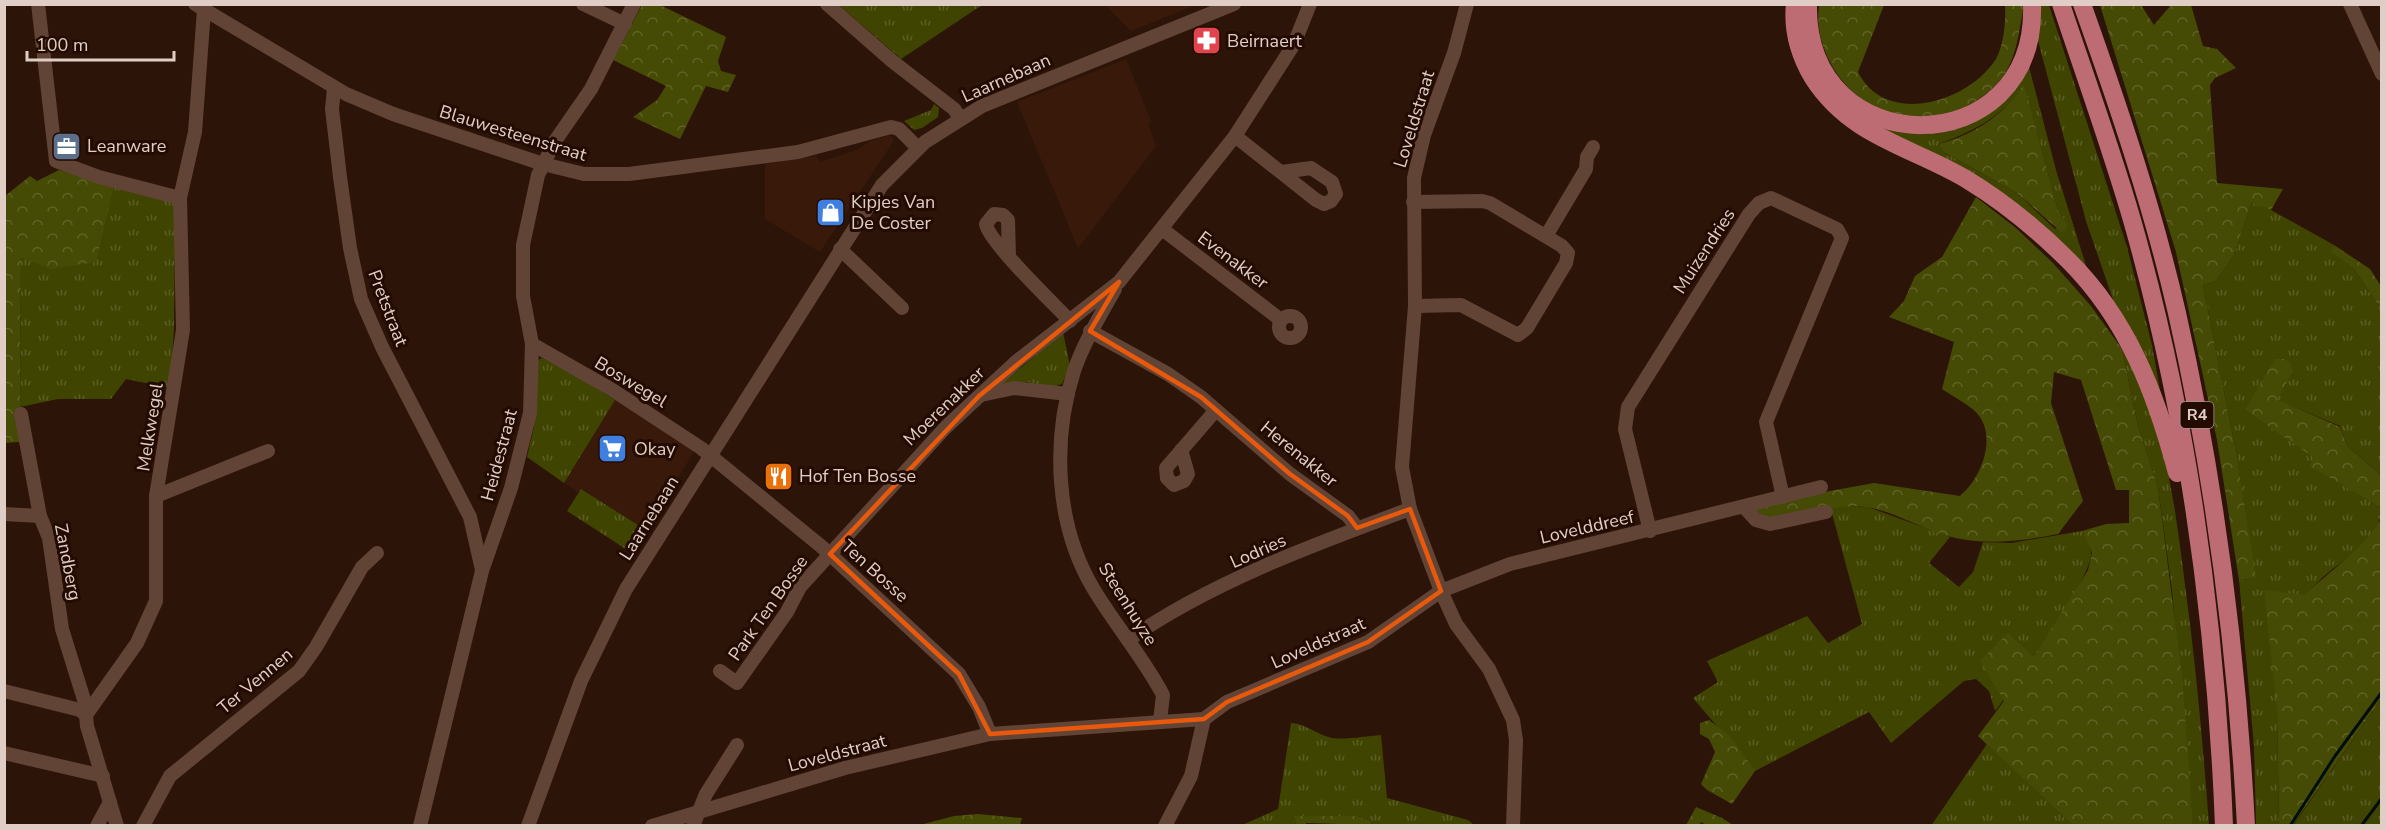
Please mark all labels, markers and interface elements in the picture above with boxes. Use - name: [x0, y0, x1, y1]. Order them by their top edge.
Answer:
- scale bar: [27, 24, 174, 62]
- pharmacy icon: Beirnaert: [1190, 25, 1222, 57]
- place label: Beirnaert: [1227, 29, 1303, 53]
- text: 100 m: [36, 33, 88, 57]
- street label: Laarnebaan: [958, 48, 1054, 108]
- street label: Loveldstraat: [1388, 67, 1440, 171]
- street label: Blauwesteenstraat: [437, 99, 590, 167]
- office icon: Leanware: [50, 130, 82, 162]
- place label: Leanware: [87, 134, 166, 158]
- place label: Kipjes Van De Coster: [851, 190, 935, 235]
- shop icon: Kipjes Van De Coster: [814, 196, 846, 228]
- street label: Muizendries: [1668, 204, 1740, 298]
- street label: Evenakker: [1193, 226, 1274, 295]
- street label: Pretstraat: [362, 266, 414, 350]
- street label: Boswegel: [590, 351, 672, 413]
- street label: Moerenakker: [898, 361, 990, 451]
- street label: Melkwegel: [131, 380, 169, 473]
- road number: R4: [2180, 402, 2214, 428]
- street label: Heidestraat: [475, 406, 523, 504]
- street label: Herenakker: [1255, 415, 1343, 493]
- supermarket icon: Okay: [597, 433, 629, 465]
- place label: Okay: [634, 437, 676, 461]
- restaurant icon: Hof Ten Bosse: [762, 460, 794, 492]
- place label: Hof Ten Bosse: [799, 464, 916, 488]
- street label: Laarnebaan: [614, 471, 684, 565]
- street label: Lovelddreef: [1538, 504, 1637, 549]
- street label: Zandberg: [49, 522, 87, 602]
- street label: Lodries: [1226, 528, 1290, 574]
- street label: Ten Bosse: [836, 534, 914, 608]
- street label: Park Ten Bosse: [723, 551, 813, 665]
- street label: Steenhuyze: [1093, 558, 1163, 650]
- street label: Loveldstraat: [1267, 611, 1369, 674]
- street label: Ter Vennen: [212, 642, 298, 720]
- street label: Loveldstraat: [785, 728, 889, 778]

